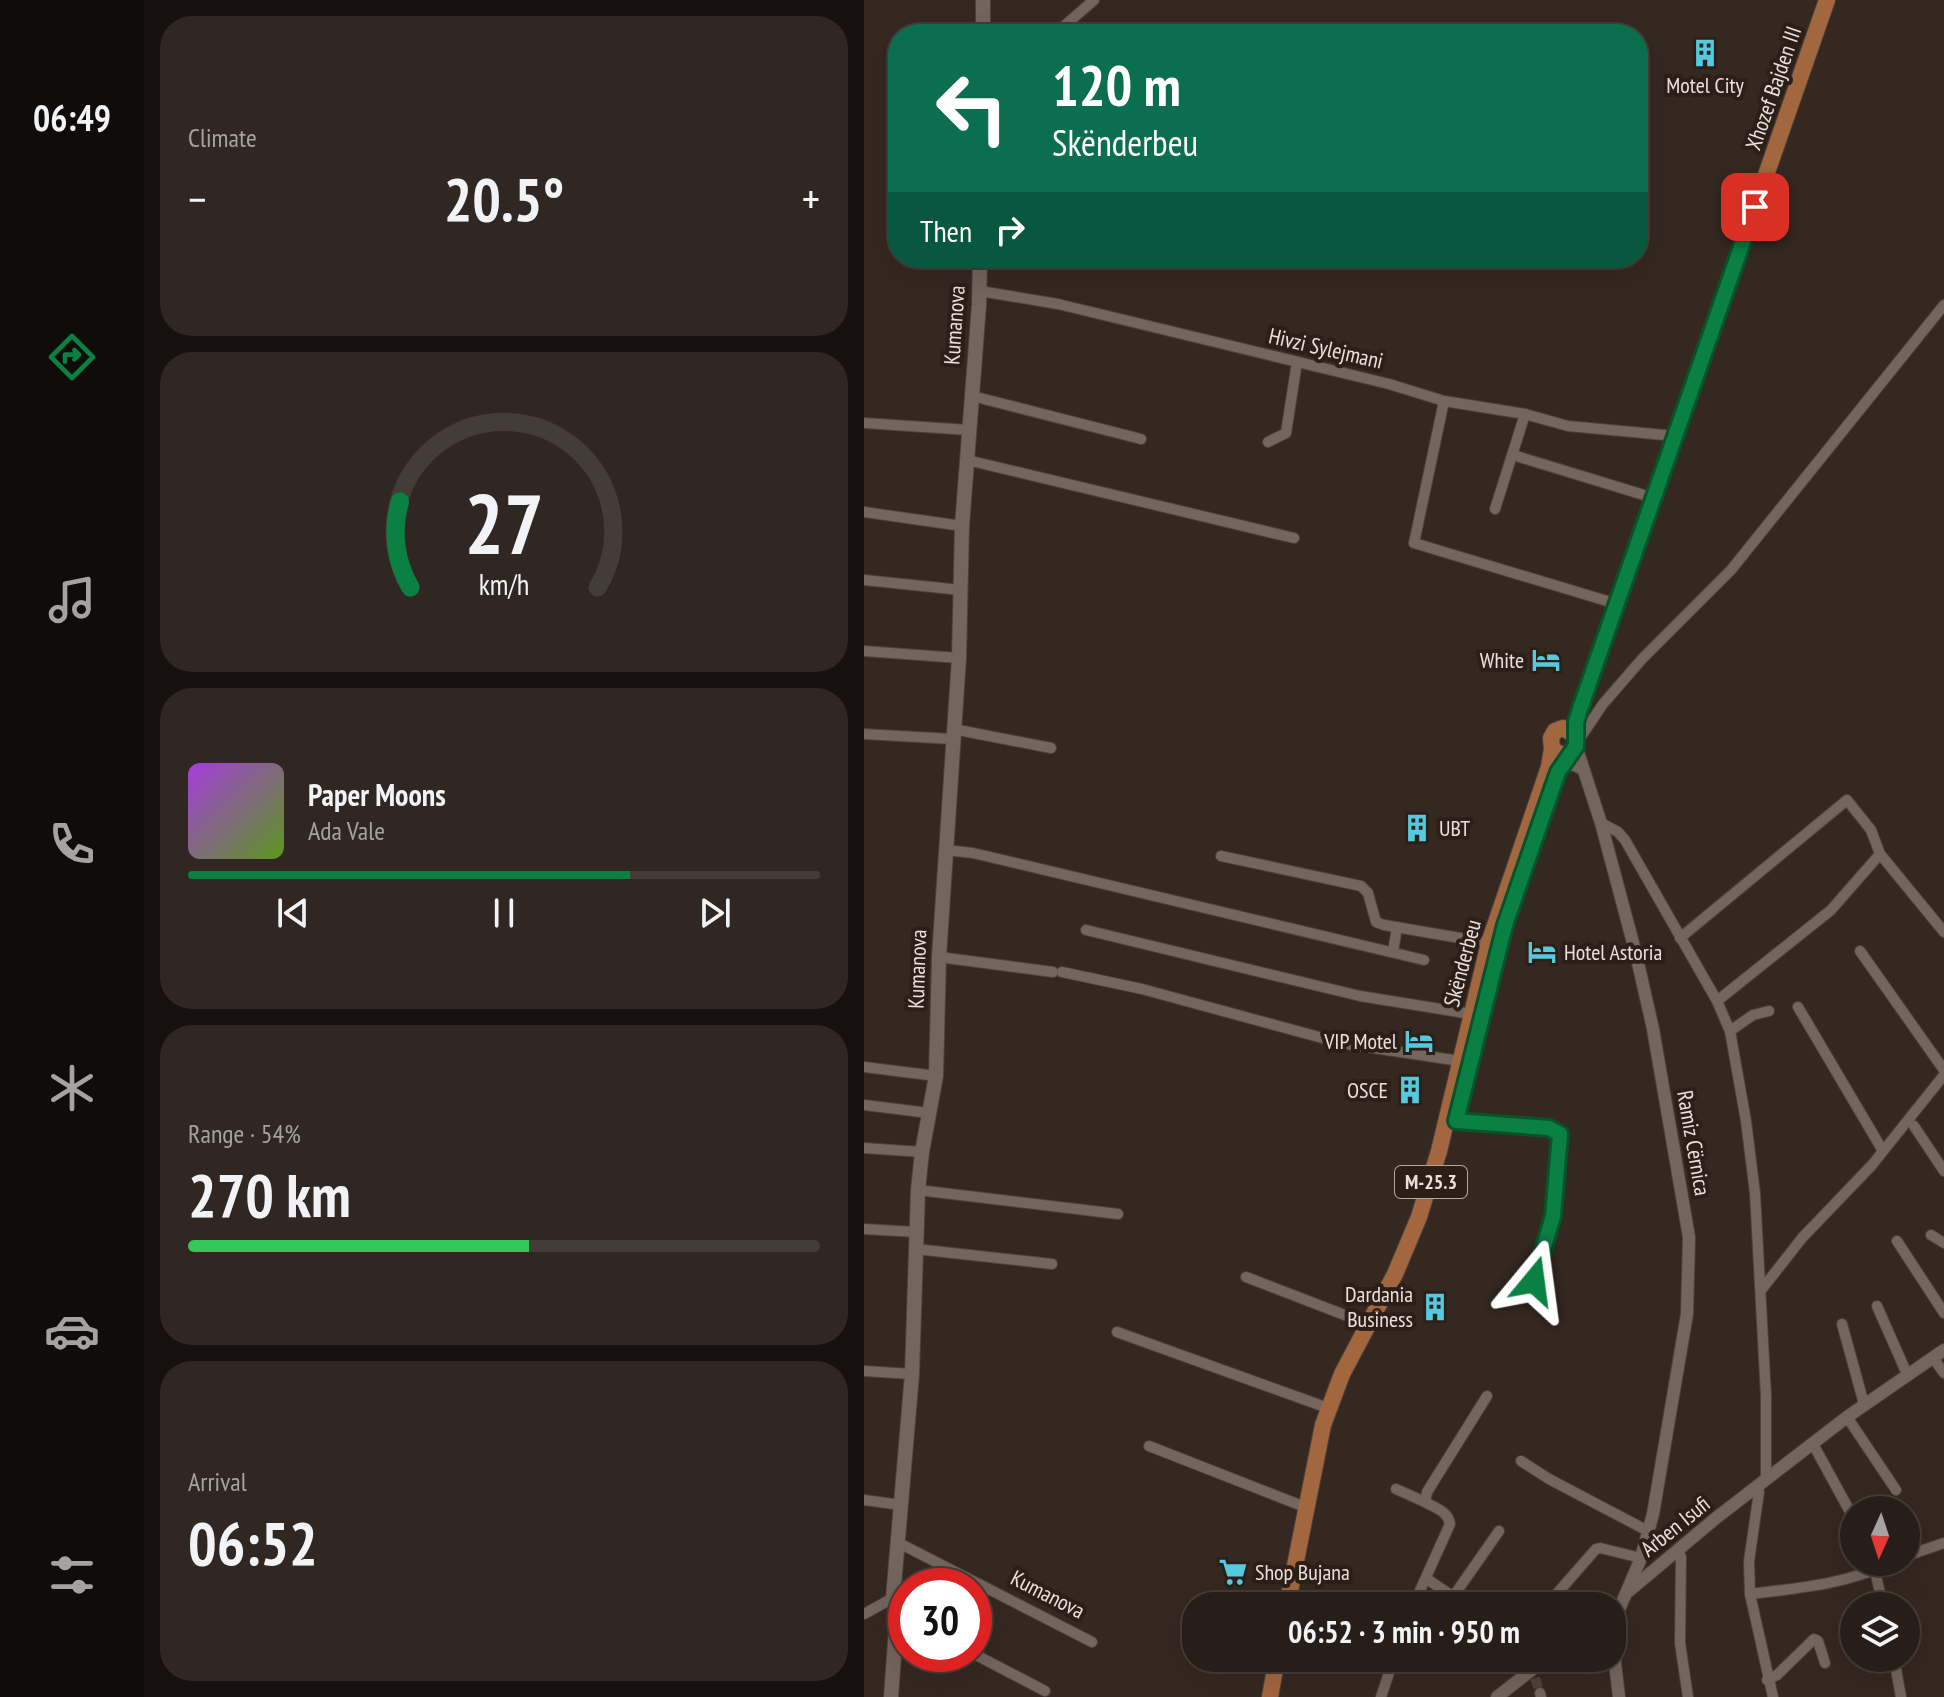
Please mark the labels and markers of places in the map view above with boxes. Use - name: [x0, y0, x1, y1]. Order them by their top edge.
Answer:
- building icon: Motel City: [1690, 38, 1720, 68]
- place label: Motel City: [1666, 71, 1744, 99]
- pin: [1721, 173, 1789, 241]
- hotel icon: White: [1531, 645, 1561, 675]
- place label: White: [1480, 646, 1524, 674]
- building icon: UBT: [1402, 813, 1432, 843]
- place label: UBT: [1439, 814, 1470, 842]
- hotel icon: Hotel Astoria: [1527, 937, 1557, 967]
- place label: Hotel Astoria: [1564, 938, 1662, 966]
- hotel icon: VIP Motel: [1404, 1026, 1434, 1056]
- place label: VIP Motel: [1323, 1027, 1398, 1055]
- building icon: OSCE: [1395, 1075, 1425, 1105]
- place label: OSCE: [1347, 1076, 1388, 1104]
- place label: Dardania Business: [1345, 1280, 1413, 1333]
- building icon: Dardania Business: [1420, 1292, 1450, 1322]
- supermarket icon: Shop Bujana: [1218, 1557, 1248, 1587]
- place label: Shop Bujana: [1255, 1558, 1350, 1586]

